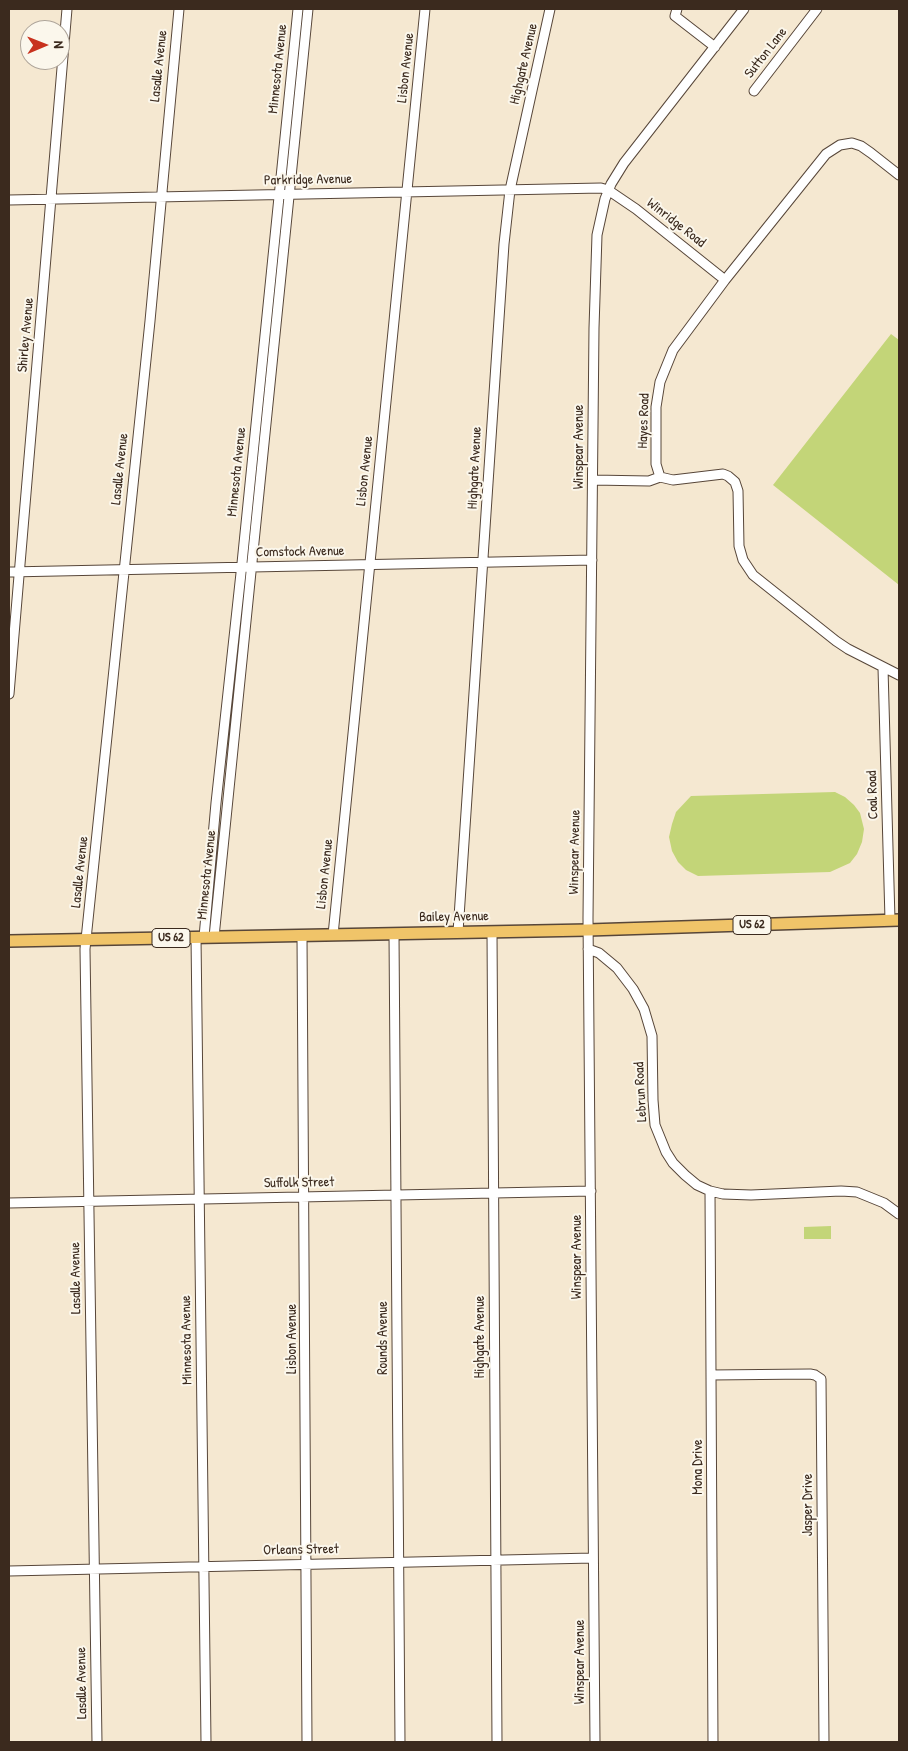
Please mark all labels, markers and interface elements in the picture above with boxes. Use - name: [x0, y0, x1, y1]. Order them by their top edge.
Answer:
- north arrow: [20, 20, 70, 70]
- street label: Highgate Avenue: [507, 22, 541, 106]
- street label: Minnesota Avenue: [265, 23, 291, 115]
- street label: Sutton Lane: [741, 24, 791, 82]
- street label: Lasalle Avenue: [147, 29, 171, 103]
- street label: Lisbon Avenue: [394, 32, 418, 104]
- text: N: [50, 41, 69, 49]
- street label: Parkridge Avenue: [264, 171, 352, 189]
- street label: Winridge Road: [643, 195, 709, 251]
- street label: Shirley Avenue: [14, 297, 38, 373]
- street label: Hayes Road: [635, 393, 653, 449]
- street label: Winspear Avenue: [571, 405, 587, 489]
- street label: Minnesota Avenue: [224, 426, 250, 518]
- street label: Highgate Avenue: [464, 426, 486, 510]
- street label: Lasalle Avenue: [108, 432, 132, 506]
- street label: Lisbon Avenue: [353, 435, 377, 507]
- street label: Comstock Avenue: [256, 543, 344, 561]
- street label: Coal Road: [864, 770, 882, 820]
- street label: Winspear Avenue: [566, 810, 584, 894]
- street label: Minnesota Avenue: [194, 829, 220, 921]
- street label: Lasalle Avenue: [68, 835, 92, 909]
- street label: Lisbon Avenue: [313, 838, 337, 910]
- street label: Bailey Avenue: [419, 908, 489, 926]
- road number: US 62: [733, 916, 771, 934]
- road number: US 62: [152, 928, 190, 948]
- street label: Lebrun Road: [631, 1062, 651, 1122]
- street label: Suffolk Street: [264, 1174, 334, 1192]
- street label: Winspear Avenue: [569, 1215, 585, 1299]
- street label: Lasalle Avenue: [67, 1242, 85, 1314]
- street label: Minnesota Avenue: [178, 1295, 196, 1385]
- street label: Highgate Avenue: [472, 1296, 488, 1378]
- street label: Rounds Avenue: [375, 1301, 391, 1375]
- street label: Lisbon Avenue: [284, 1304, 300, 1374]
- street label: Mona Drive: [690, 1439, 706, 1495]
- street label: Jasper Drive: [800, 1474, 816, 1536]
- street label: Orleans Street: [263, 1541, 339, 1559]
- street label: Winspear Avenue: [572, 1620, 588, 1704]
- street label: Lasalle Avenue: [73, 1647, 91, 1719]

